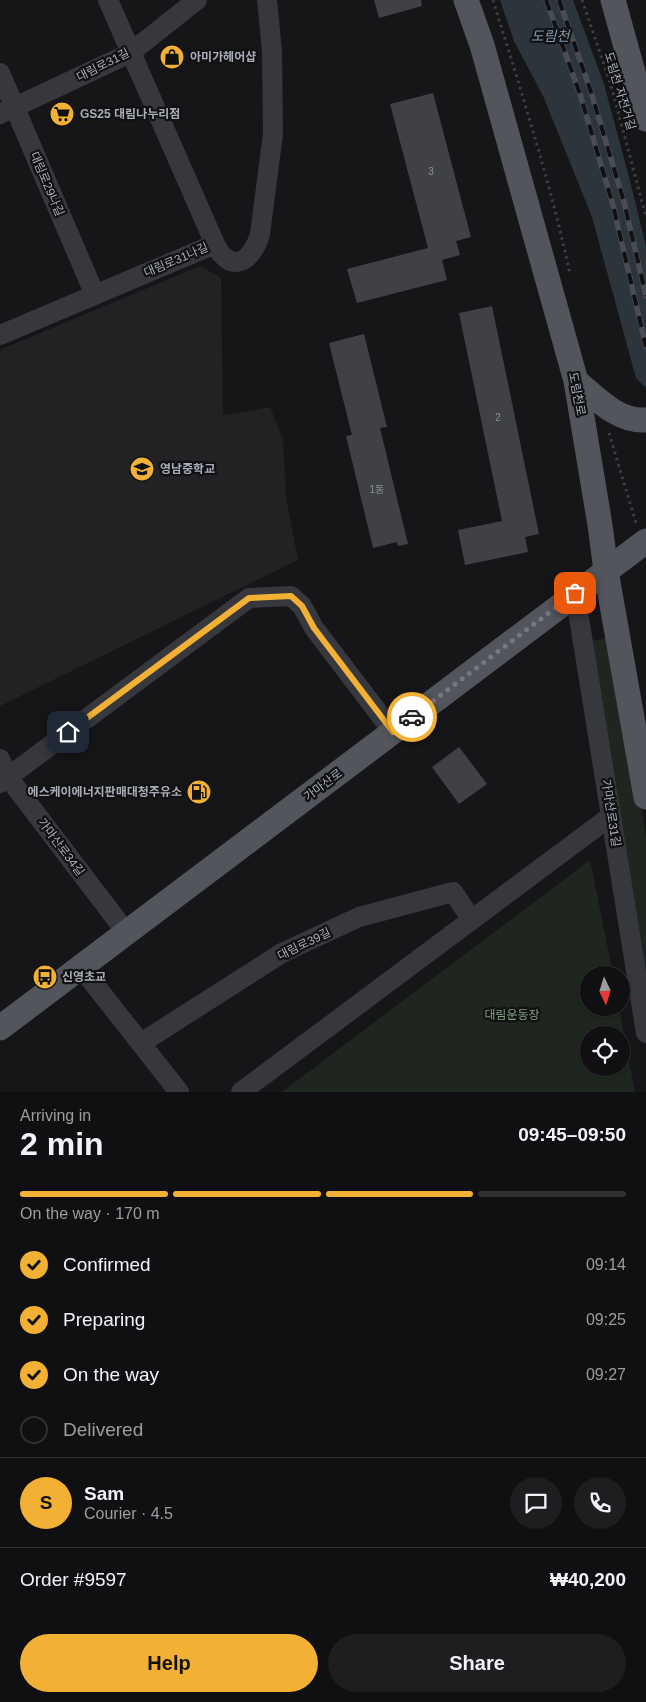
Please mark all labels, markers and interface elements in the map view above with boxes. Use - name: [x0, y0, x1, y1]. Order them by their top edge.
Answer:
- water label: 도림천: [531, 28, 570, 44]
- shop icon: 아미가헤어샵: [159, 44, 185, 70]
- street label: 대림로31길: [74, 46, 132, 84]
- place label: 아미가헤어샵: [190, 50, 256, 64]
- street label: 도림천 자전거길: [602, 50, 638, 132]
- supermarket icon: GS25 대림나누리점: [49, 101, 75, 127]
- place label: GS25 대림나누리점: [80, 107, 180, 121]
- street label: 대림로29나길: [27, 150, 67, 218]
- house number: 3: [428, 166, 434, 177]
- street label: 대림로31나길: [142, 240, 210, 280]
- street label: 도림천로: [566, 371, 588, 417]
- house number: 2: [495, 412, 501, 423]
- school or university icon: 영남중학교: [129, 456, 155, 482]
- place label: 영남중학교: [160, 462, 215, 476]
- house number: 1동: [370, 484, 384, 495]
- pin: [554, 572, 596, 614]
- icon: bag: [561, 579, 589, 607]
- courier: [387, 692, 437, 742]
- icon: car: [398, 703, 426, 731]
- pin: [47, 711, 89, 753]
- icon: home: [54, 718, 82, 746]
- street label: 가마산로: [301, 766, 345, 804]
- street label: 가마산로31길: [599, 778, 623, 848]
- fuel station icon: 에스케이에너지판매대청주유소: [186, 779, 212, 805]
- place label: 에스케이에너지판매대청주유소: [27, 785, 182, 799]
- street label: 가마산로34길: [35, 815, 87, 879]
- street label: 대림로39길: [275, 925, 333, 963]
- bus stop icon: 신영초교: [32, 964, 58, 990]
- north arrow: [580, 966, 630, 1016]
- map controls: [580, 966, 630, 1076]
- place label: 신영초교: [62, 970, 106, 984]
- park label: 대림운동장: [484, 1008, 540, 1022]
- button: locate: [580, 1026, 630, 1076]
- text: Arriving in: [20, 1107, 91, 1124]
- text: 09:45–09:50: [518, 1124, 626, 1145]
- text: 2 min: [20, 1126, 104, 1162]
- text: On the way · 170 m: [20, 1205, 160, 1222]
- icon: check: [20, 1251, 48, 1279]
- text: Confirmed: [63, 1254, 151, 1275]
- text: 09:14: [586, 1256, 626, 1273]
- icon: check: [20, 1306, 48, 1334]
- text: Preparing: [63, 1309, 145, 1330]
- text: 09:25: [586, 1311, 626, 1328]
- icon: check: [20, 1361, 48, 1389]
- text: On the way: [63, 1364, 159, 1385]
- text: 09:27: [586, 1366, 626, 1383]
- text: Delivered: [63, 1419, 143, 1440]
- button: chat: [510, 1477, 562, 1529]
- button: phone: [574, 1477, 626, 1529]
- text: Sam: [84, 1483, 124, 1504]
- text: S: [40, 1492, 52, 1513]
- text: Courier · 4.5: [84, 1505, 173, 1522]
- text: Order #9597: [20, 1569, 127, 1590]
- text: ₩40,200: [550, 1569, 626, 1590]
- button: Help: [20, 1634, 318, 1692]
- button: Share: [328, 1634, 626, 1692]

